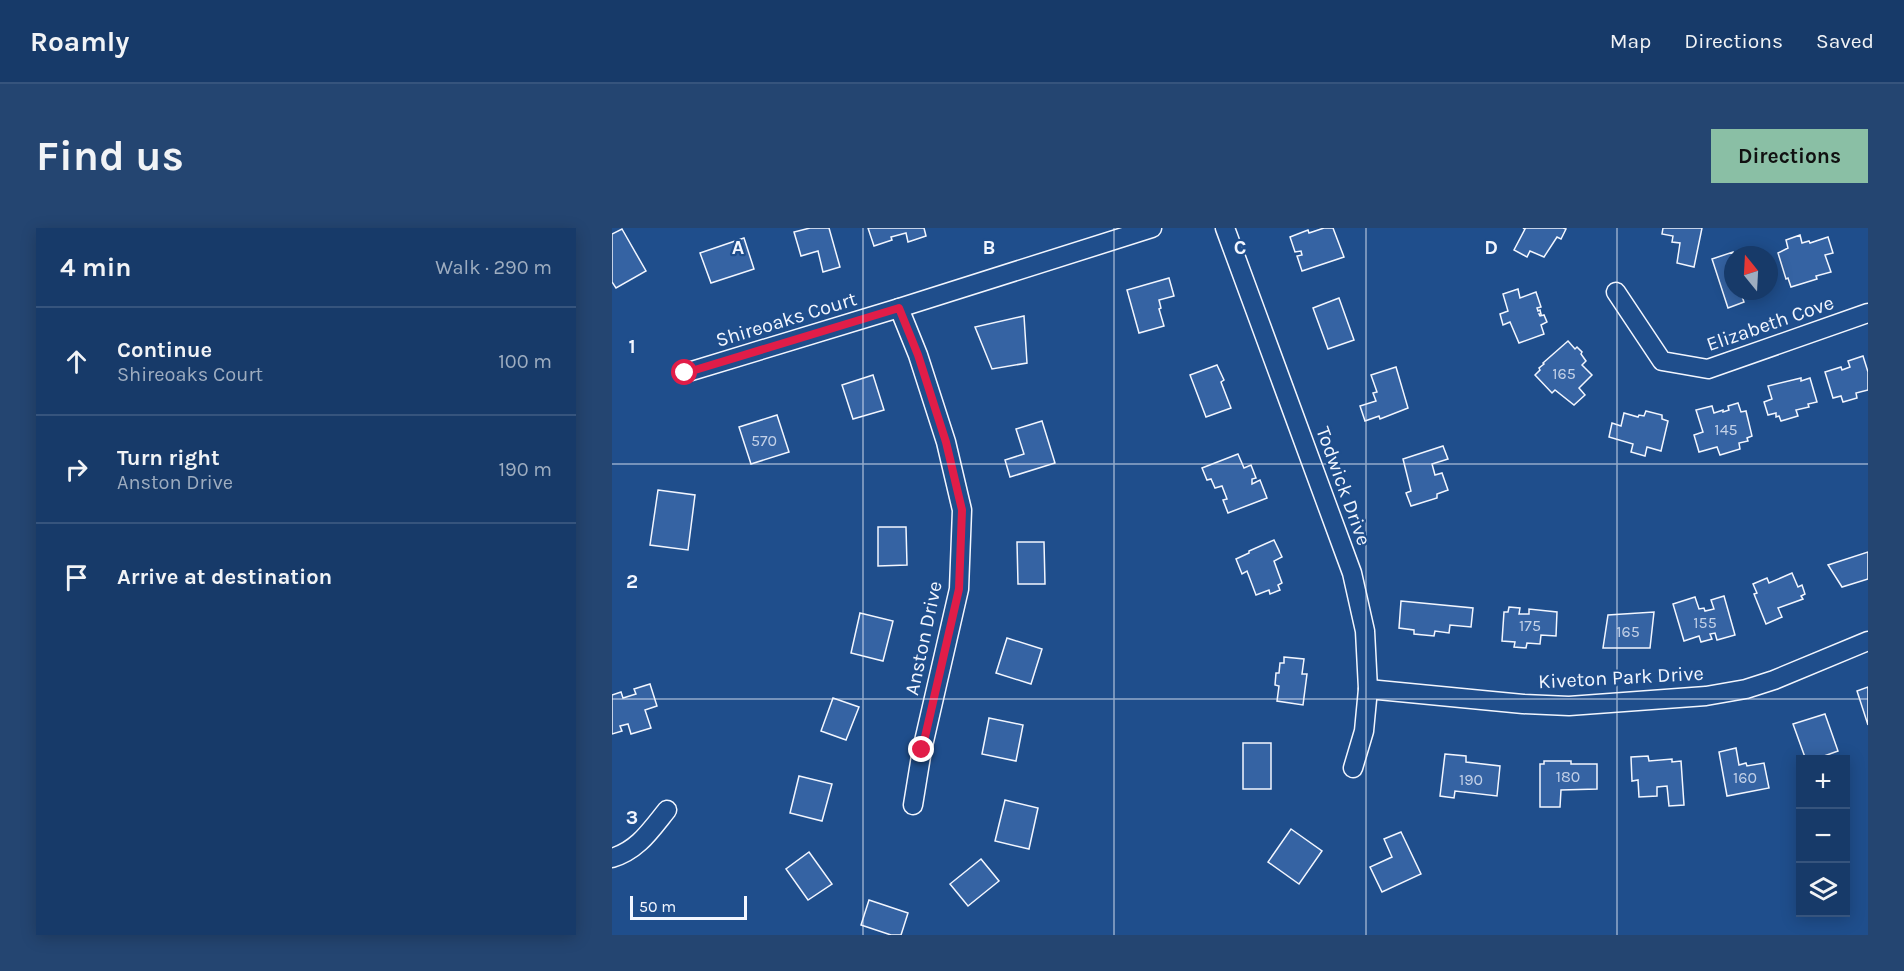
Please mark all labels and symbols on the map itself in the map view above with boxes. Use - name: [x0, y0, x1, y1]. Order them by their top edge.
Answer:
- text: A: [732, 236, 745, 259]
- text: B: [983, 236, 995, 259]
- text: C: [1234, 236, 1246, 259]
- text: D: [1484, 236, 1498, 259]
- north arrow: [1724, 246, 1778, 300]
- street label: Shireoaks Court: [713, 287, 860, 352]
- street label: Elizabeth Cove: [1703, 291, 1837, 356]
- text: 1: [628, 335, 636, 358]
- route start: [671, 359, 697, 385]
- house number: 165: [1552, 364, 1576, 383]
- house number: 145: [1714, 420, 1738, 439]
- street label: Todwick Drive: [1311, 424, 1376, 549]
- house number: 570: [751, 431, 777, 450]
- text: 2: [626, 570, 638, 593]
- street label: Anston Drive: [900, 579, 947, 697]
- house number: 155: [1693, 613, 1717, 632]
- house number: 175: [1519, 616, 1541, 635]
- house number: 165: [1616, 622, 1640, 641]
- street label: Kiveton Park Drive: [1538, 662, 1704, 693]
- route end: [908, 736, 934, 762]
- house number: 180: [1556, 767, 1580, 786]
- house number: 160: [1733, 768, 1757, 787]
- house number: 190: [1459, 770, 1483, 789]
- text: 3: [626, 806, 638, 829]
- scale bar: [630, 893, 747, 920]

